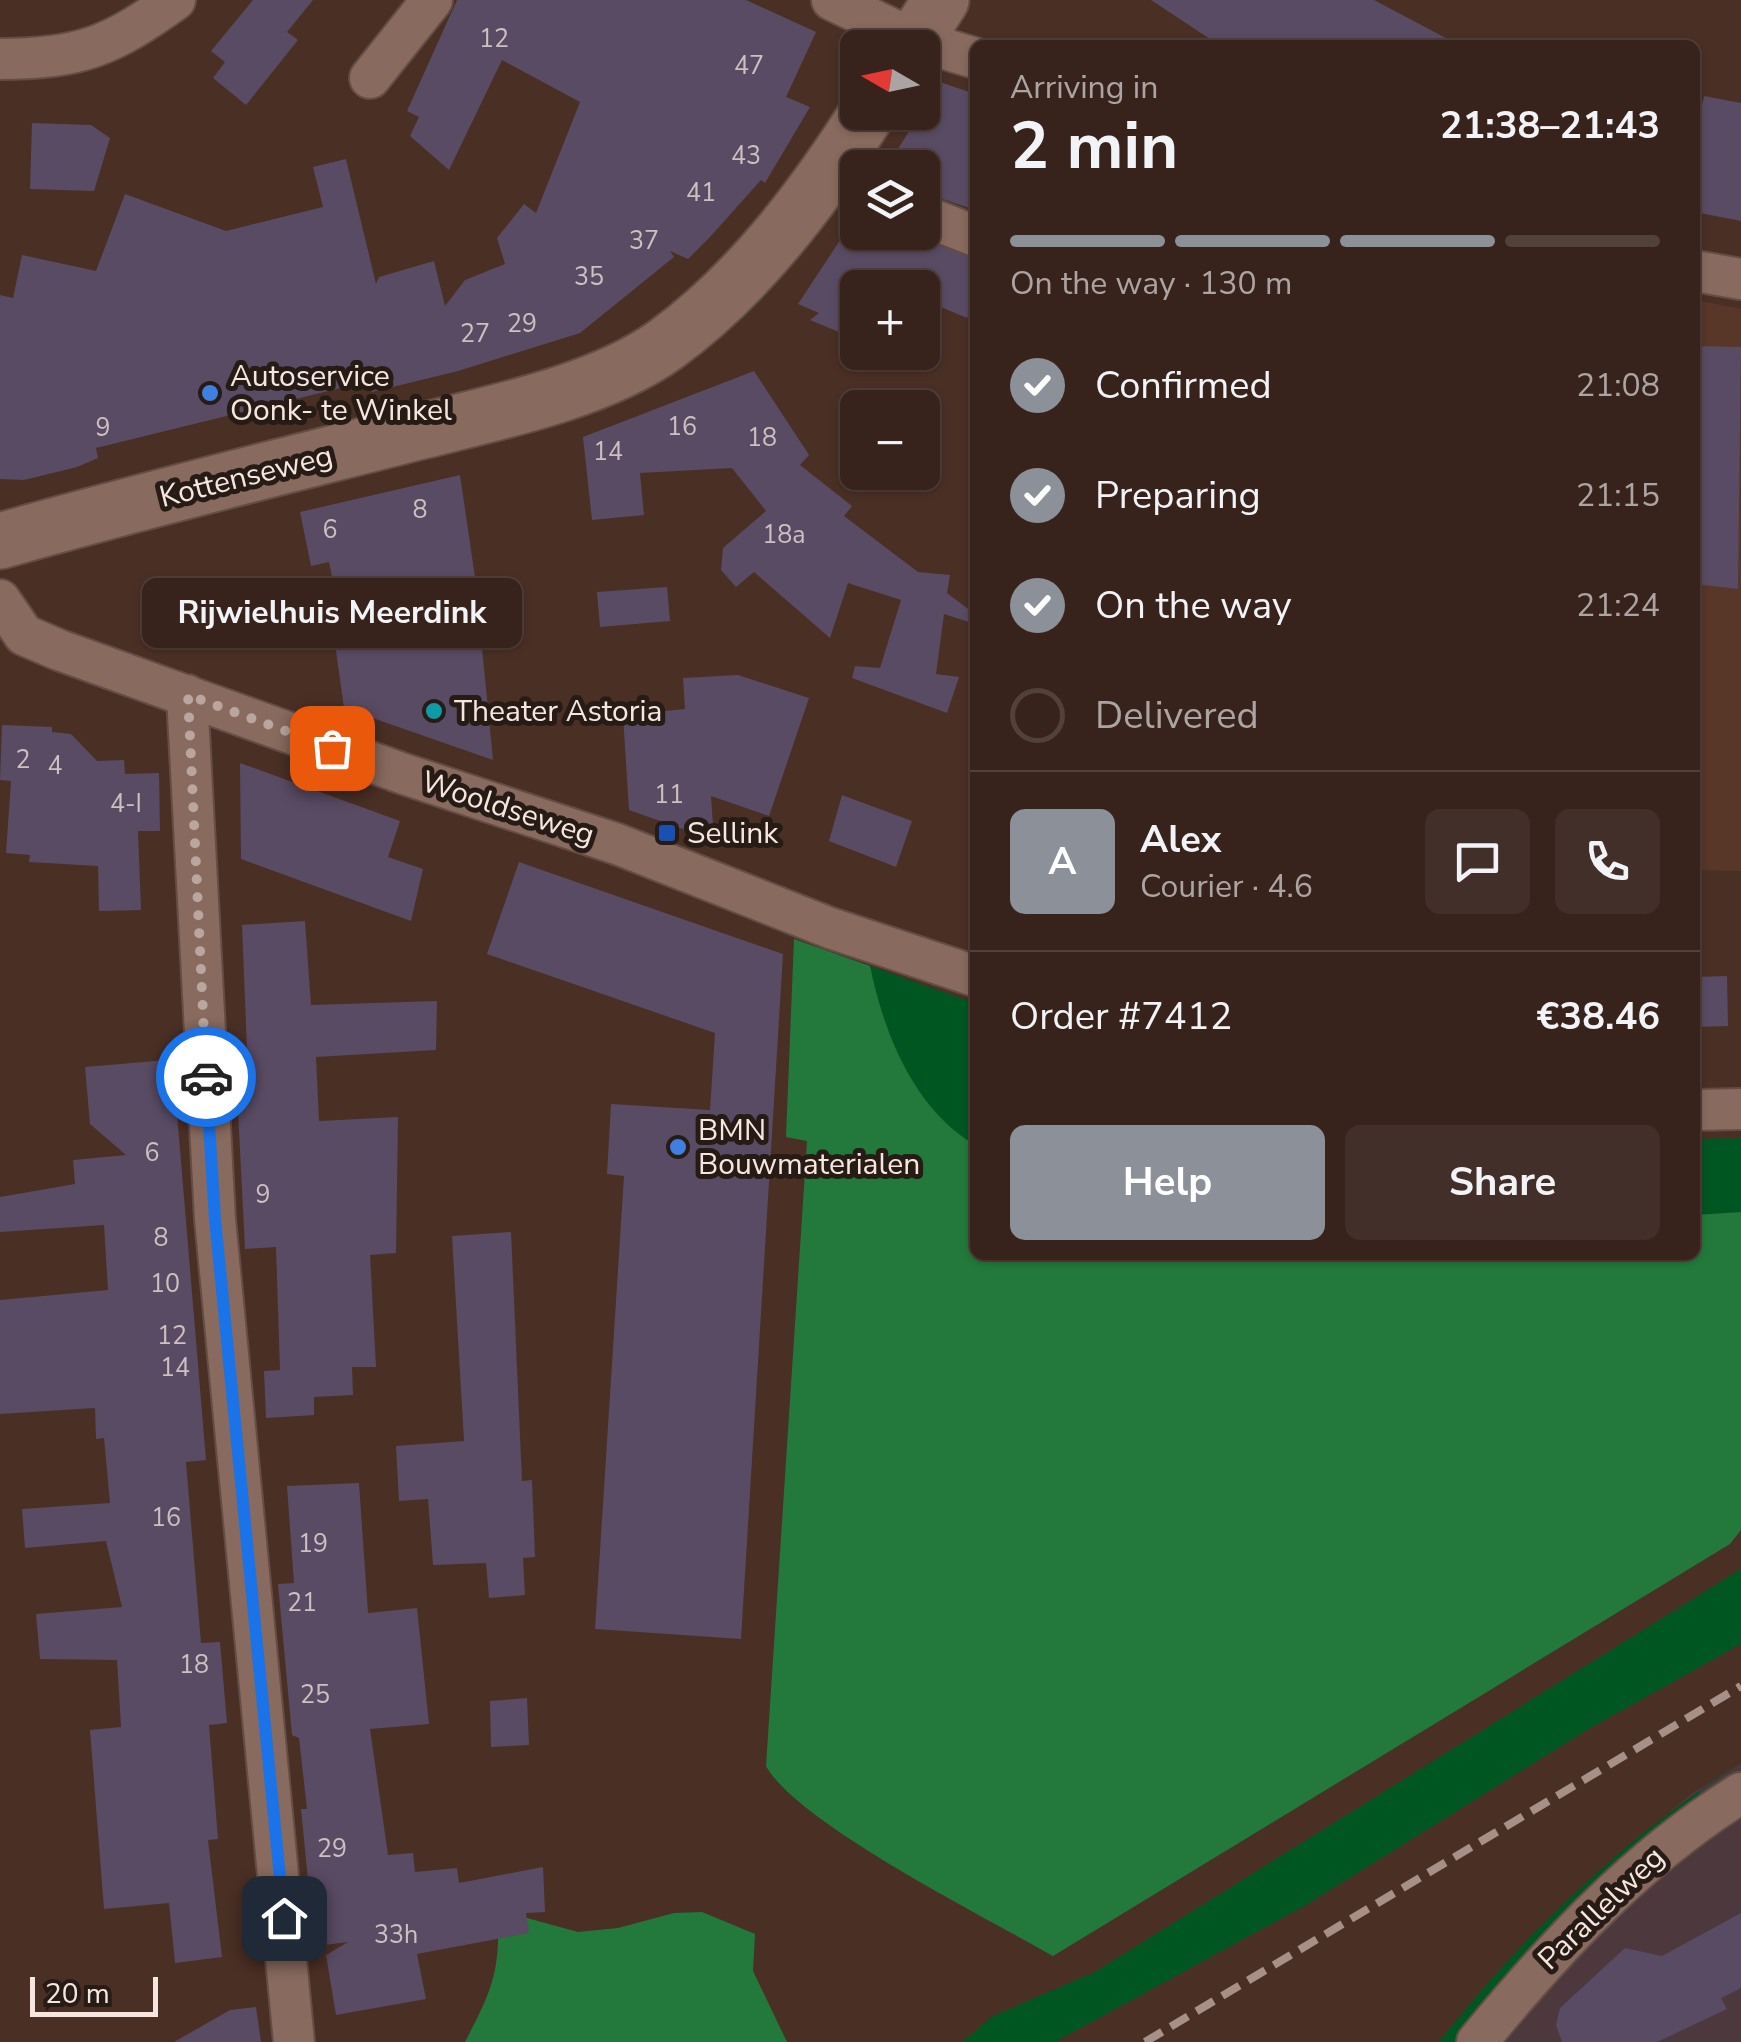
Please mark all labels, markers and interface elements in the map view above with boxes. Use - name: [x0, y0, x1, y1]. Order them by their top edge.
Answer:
- house number: 12: [479, 22, 509, 56]
- north arrow: [840, 30, 940, 130]
- map controls: [840, 30, 940, 490]
- house number: 47: [734, 49, 764, 83]
- text: Arriving in: [1010, 66, 1158, 109]
- text: 21:38–21:43: [1440, 100, 1660, 151]
- text: 2 min: [1010, 102, 1178, 191]
- house number: 43: [731, 139, 761, 173]
- button: layers: [840, 150, 940, 250]
- house number: 41: [686, 176, 716, 210]
- house number: 37: [629, 224, 659, 258]
- house number: 35: [574, 260, 604, 294]
- text: On the way · 130 m: [1010, 262, 1292, 305]
- button: +: [840, 270, 940, 370]
- house number: 29: [507, 307, 537, 341]
- house number: 27: [460, 317, 490, 351]
- place label: Autoservice Oonk- te Winkel: [230, 356, 452, 431]
- icon: check: [1010, 358, 1065, 413]
- text: Confirmed: [1095, 360, 1272, 411]
- text: 21:08: [1576, 364, 1660, 407]
- marker: Autoservice Oonk- te Winkel: [199, 382, 221, 404]
- button: −: [840, 390, 940, 490]
- house number: 16: [667, 410, 697, 444]
- house number: 9: [95, 411, 111, 445]
- house number: 18: [747, 421, 777, 455]
- street label: Kottenseweg: [155, 435, 337, 518]
- house number: 14: [593, 435, 623, 469]
- icon: check: [1010, 468, 1065, 523]
- text: Preparing: [1095, 470, 1261, 521]
- text: 21:15: [1576, 474, 1660, 517]
- house number: 8: [412, 493, 428, 527]
- house number: 6: [322, 513, 338, 547]
- house number: 18a: [762, 518, 806, 552]
- callout: Rijwielhuis Meerdink: [142, 578, 522, 648]
- icon: check: [1010, 578, 1065, 633]
- text: On the way: [1095, 580, 1291, 631]
- text: 21:24: [1576, 584, 1660, 627]
- text: Rijwielhuis Meerdink: [177, 591, 487, 634]
- text: Delivered: [1095, 690, 1259, 741]
- place label: Theater Astoria: [454, 691, 662, 732]
- marker: Theater Astoria: [423, 700, 445, 722]
- pin: [290, 706, 375, 791]
- icon: bag: [305, 721, 360, 776]
- house number: 2: [15, 743, 31, 777]
- house number: 4: [47, 749, 63, 783]
- street label: Wooldseweg: [416, 761, 600, 856]
- house number: 11: [654, 778, 684, 812]
- house number: 4-I: [110, 787, 142, 821]
- button: chat: [1425, 809, 1530, 914]
- button: phone: [1555, 809, 1660, 914]
- place label: Sellink: [687, 813, 779, 854]
- text: Alex: [1140, 814, 1221, 865]
- marker: Sellink: [656, 822, 678, 844]
- text: A: [1048, 836, 1077, 887]
- text: Courier · 4.6: [1140, 865, 1313, 908]
- text: Order #7412: [1010, 991, 1232, 1042]
- text: €38.46: [1537, 991, 1660, 1042]
- courier: [156, 1027, 256, 1127]
- icon: car: [179, 1050, 234, 1105]
- place label: BMN Bouwmaterialen: [698, 1110, 920, 1185]
- button: Help: [1010, 1125, 1325, 1240]
- button: Share: [1345, 1125, 1660, 1240]
- house number: 6: [144, 1136, 160, 1170]
- marker: BMN Bouwmaterialen: [667, 1136, 689, 1158]
- house number: 9: [255, 1178, 271, 1212]
- house number: 8: [153, 1221, 169, 1255]
- house number: 10: [150, 1267, 180, 1301]
- house number: 12: [157, 1319, 187, 1353]
- house number: 14: [160, 1351, 190, 1385]
- house number: 16: [151, 1501, 181, 1535]
- house number: 19: [298, 1527, 328, 1561]
- house number: 21: [287, 1586, 317, 1620]
- house number: 18: [179, 1648, 209, 1682]
- house number: 25: [300, 1678, 330, 1712]
- house number: 29: [317, 1832, 347, 1866]
- street label: Parallelweg: [1529, 1838, 1674, 1979]
- pin: [242, 1876, 327, 1961]
- icon: home: [257, 1891, 312, 1946]
- house number: 33h: [374, 1918, 418, 1952]
- scale bar: [30, 1972, 158, 2016]
- text: 20 m: [45, 1975, 110, 2013]

